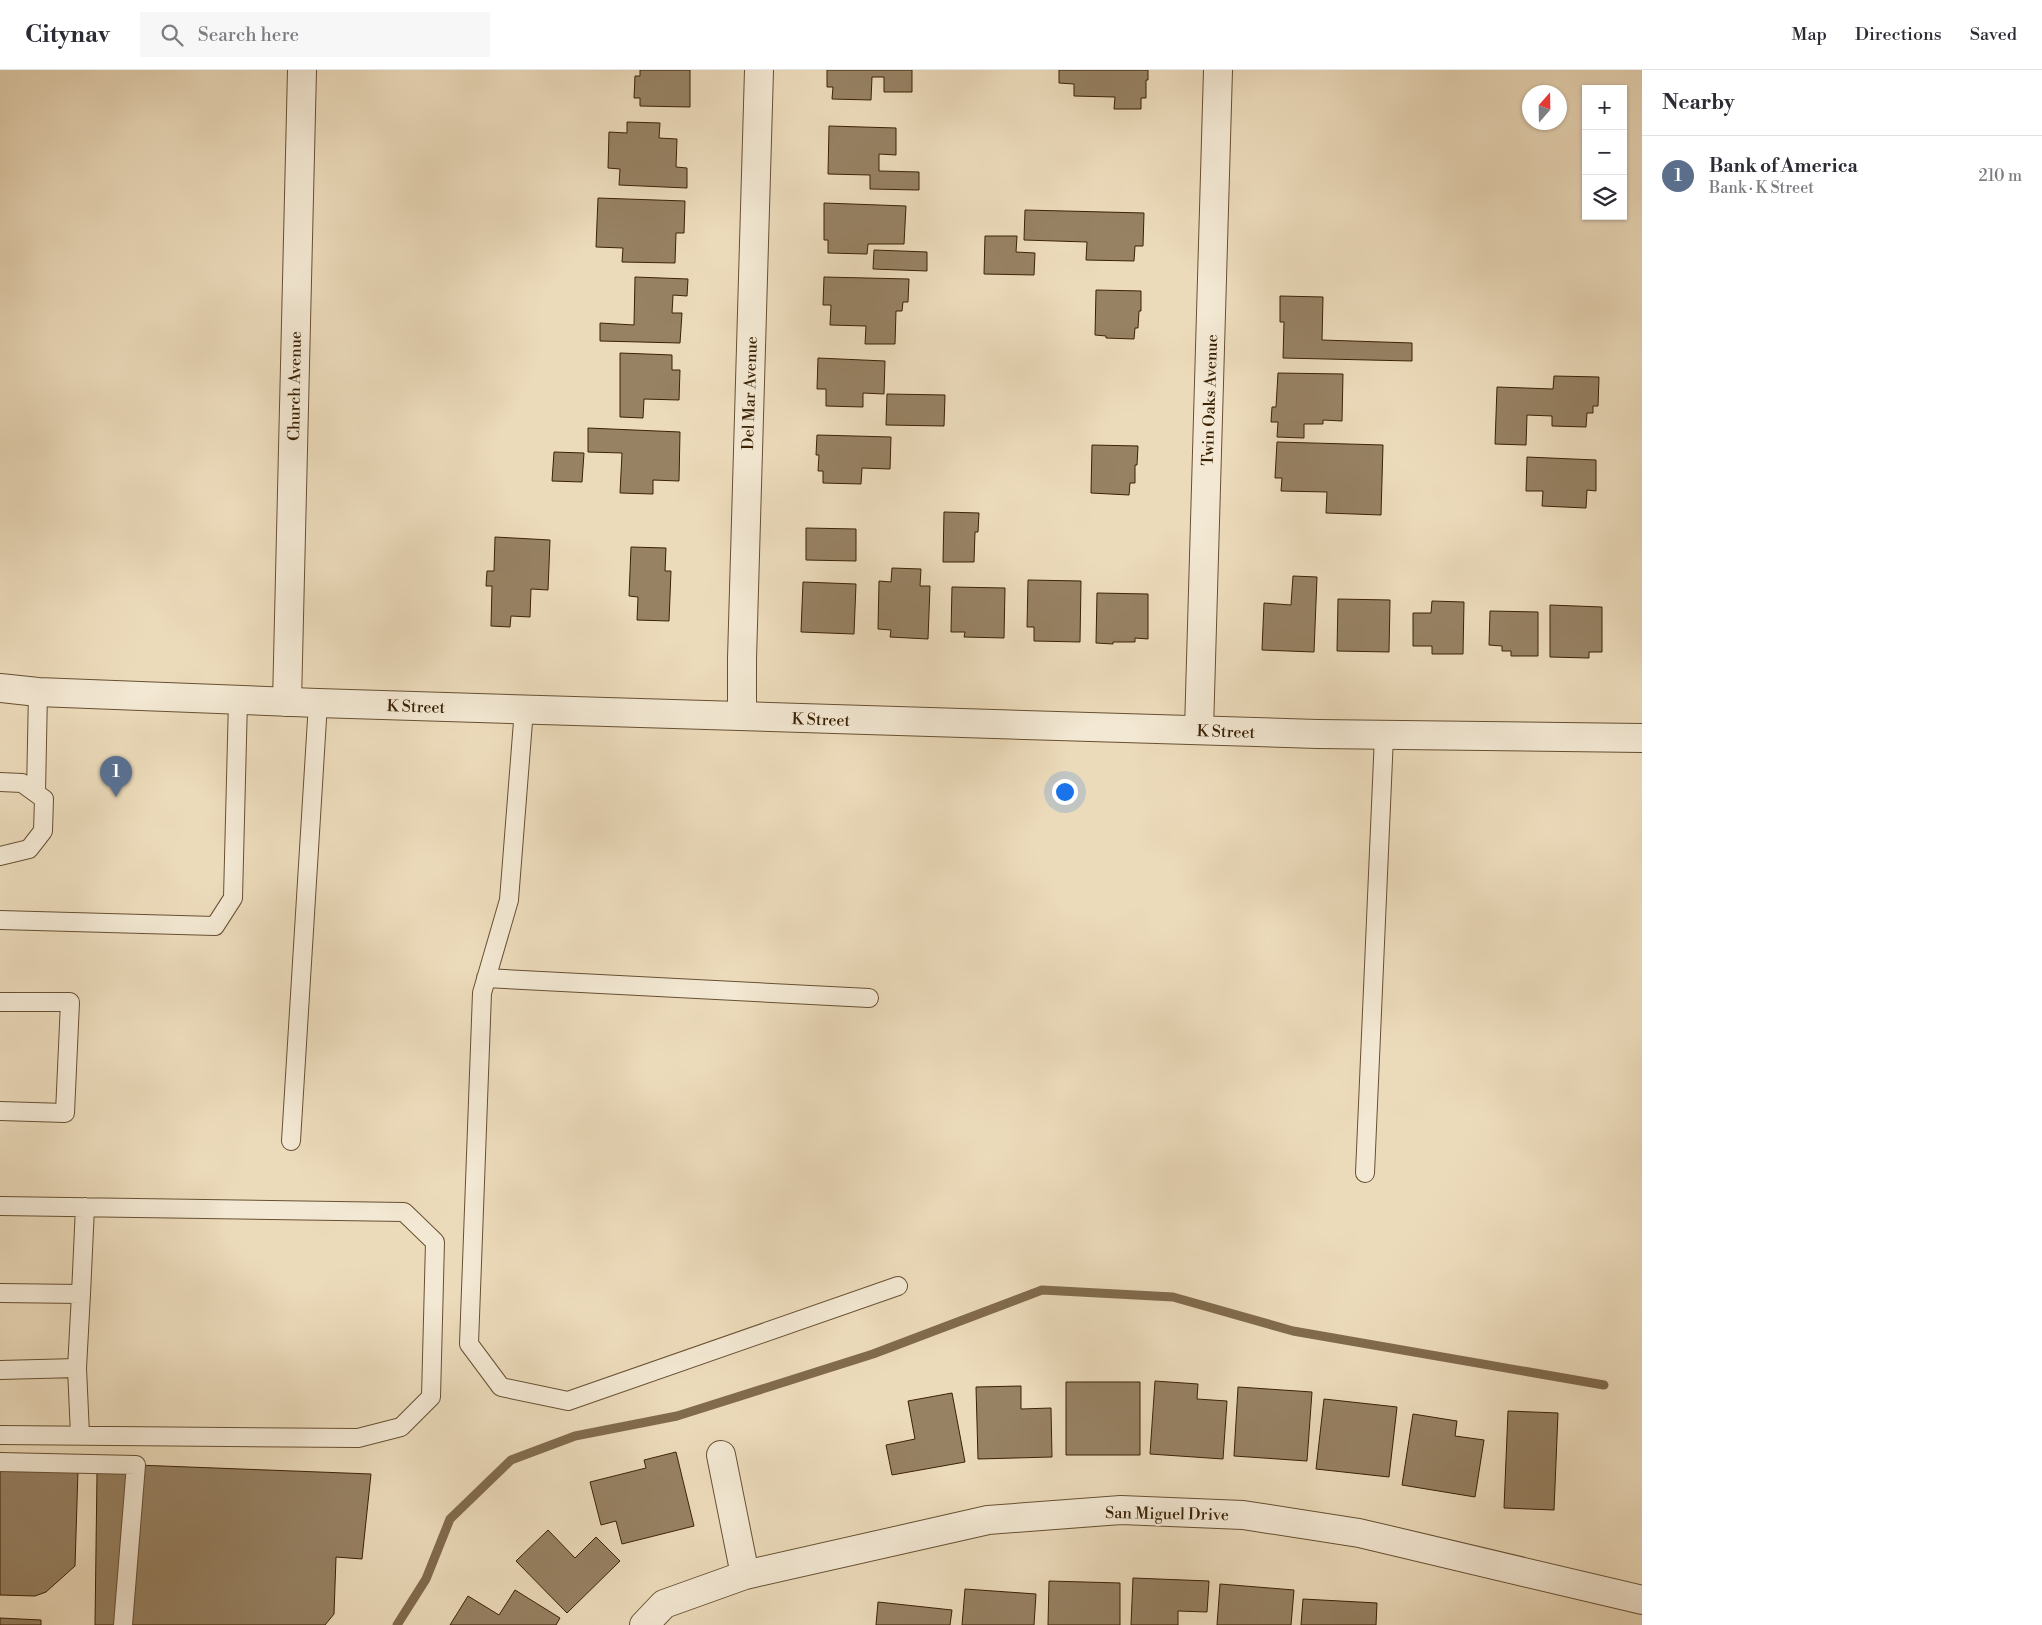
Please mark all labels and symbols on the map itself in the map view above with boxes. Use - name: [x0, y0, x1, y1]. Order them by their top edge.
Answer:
- north arrow: [1522, 85, 1567, 130]
- street label: Church Avenue: [284, 331, 306, 441]
- street label: Twin Oaks Avenue: [1198, 334, 1222, 466]
- street label: Del Mar Avenue: [738, 336, 762, 450]
- street label: K Street: [386, 696, 446, 718]
- street label: K Street: [791, 709, 851, 731]
- street label: K Street: [1196, 721, 1256, 743]
- pin: 1: [100, 756, 132, 797]
- your location: [1052, 779, 1078, 805]
- street label: San Miguel Drive: [1105, 1503, 1229, 1525]

